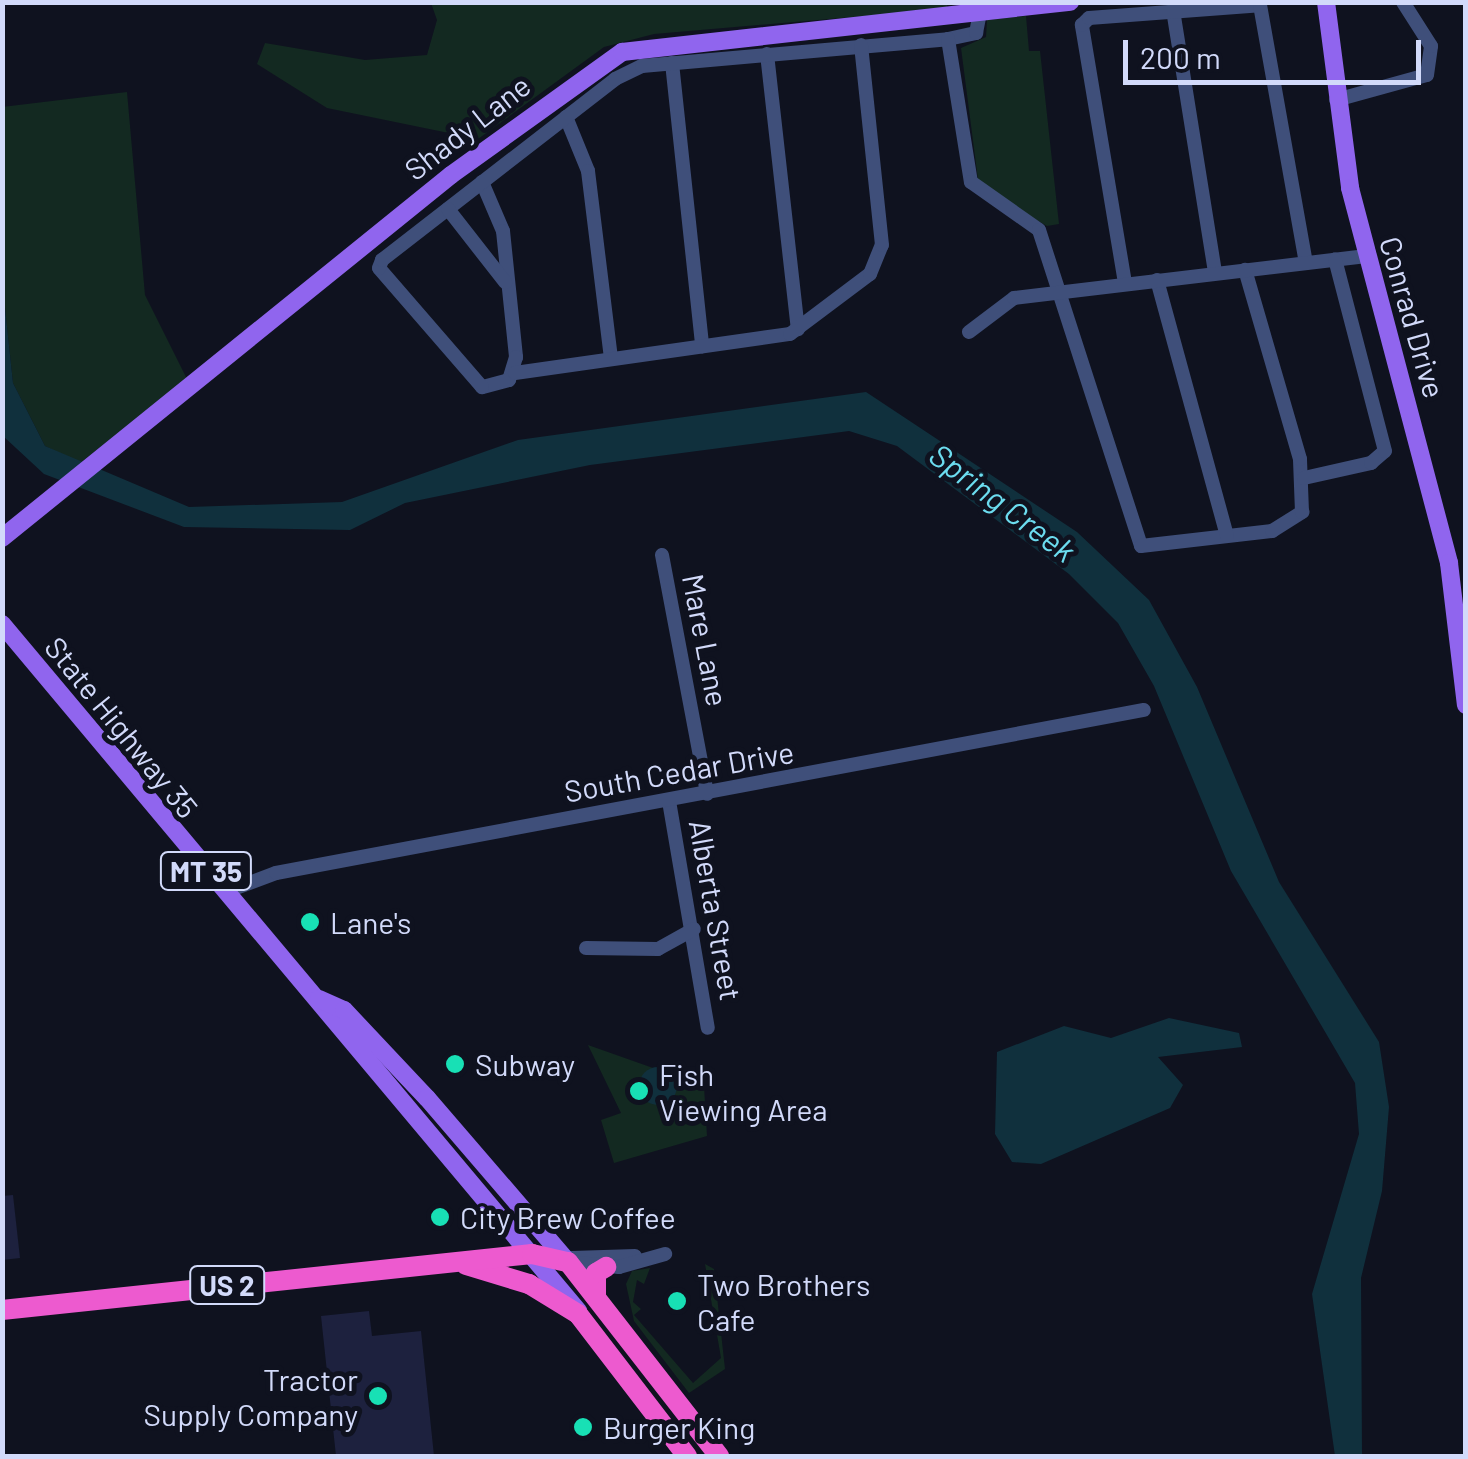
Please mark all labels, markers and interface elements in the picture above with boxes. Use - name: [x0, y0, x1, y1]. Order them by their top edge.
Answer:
- scale bar: [1128, 20, 1426, 82]
- text: 200 m: [1140, 39, 1221, 75]
- street label: Shady Lane: [397, 67, 537, 187]
- street label: Conrad Drive: [1373, 232, 1453, 402]
- water label: Spring Creek: [922, 435, 1084, 569]
- street label: Mare Lane: [676, 571, 736, 709]
- street label: State Highway 35: [38, 629, 206, 825]
- street label: South Cedar Drive: [561, 733, 797, 809]
- street label: Alberta Street: [682, 817, 750, 1003]
- road number: MT 35: [158, 848, 254, 894]
- place label: Lane's: [330, 904, 411, 940]
- marker: Lane's: [299, 911, 321, 933]
- place label: Subway: [475, 1046, 575, 1082]
- marker: Subway: [444, 1053, 466, 1075]
- place label: Fish Viewing Area: [659, 1056, 828, 1126]
- marker: Fish Viewing Area: [628, 1080, 650, 1102]
- place label: City Brew Coffee: [460, 1199, 676, 1235]
- marker: City Brew Coffee: [429, 1206, 451, 1228]
- road number: US 2: [187, 1262, 267, 1308]
- place label: Two Brothers Cafe: [697, 1266, 870, 1336]
- marker: Two Brothers Cafe: [666, 1290, 688, 1312]
- place label: Tractor Supply Company: [144, 1361, 358, 1432]
- marker: Tractor Supply Company: [367, 1385, 389, 1407]
- place label: Burger King: [603, 1409, 755, 1445]
- marker: Burger King: [572, 1416, 594, 1438]

